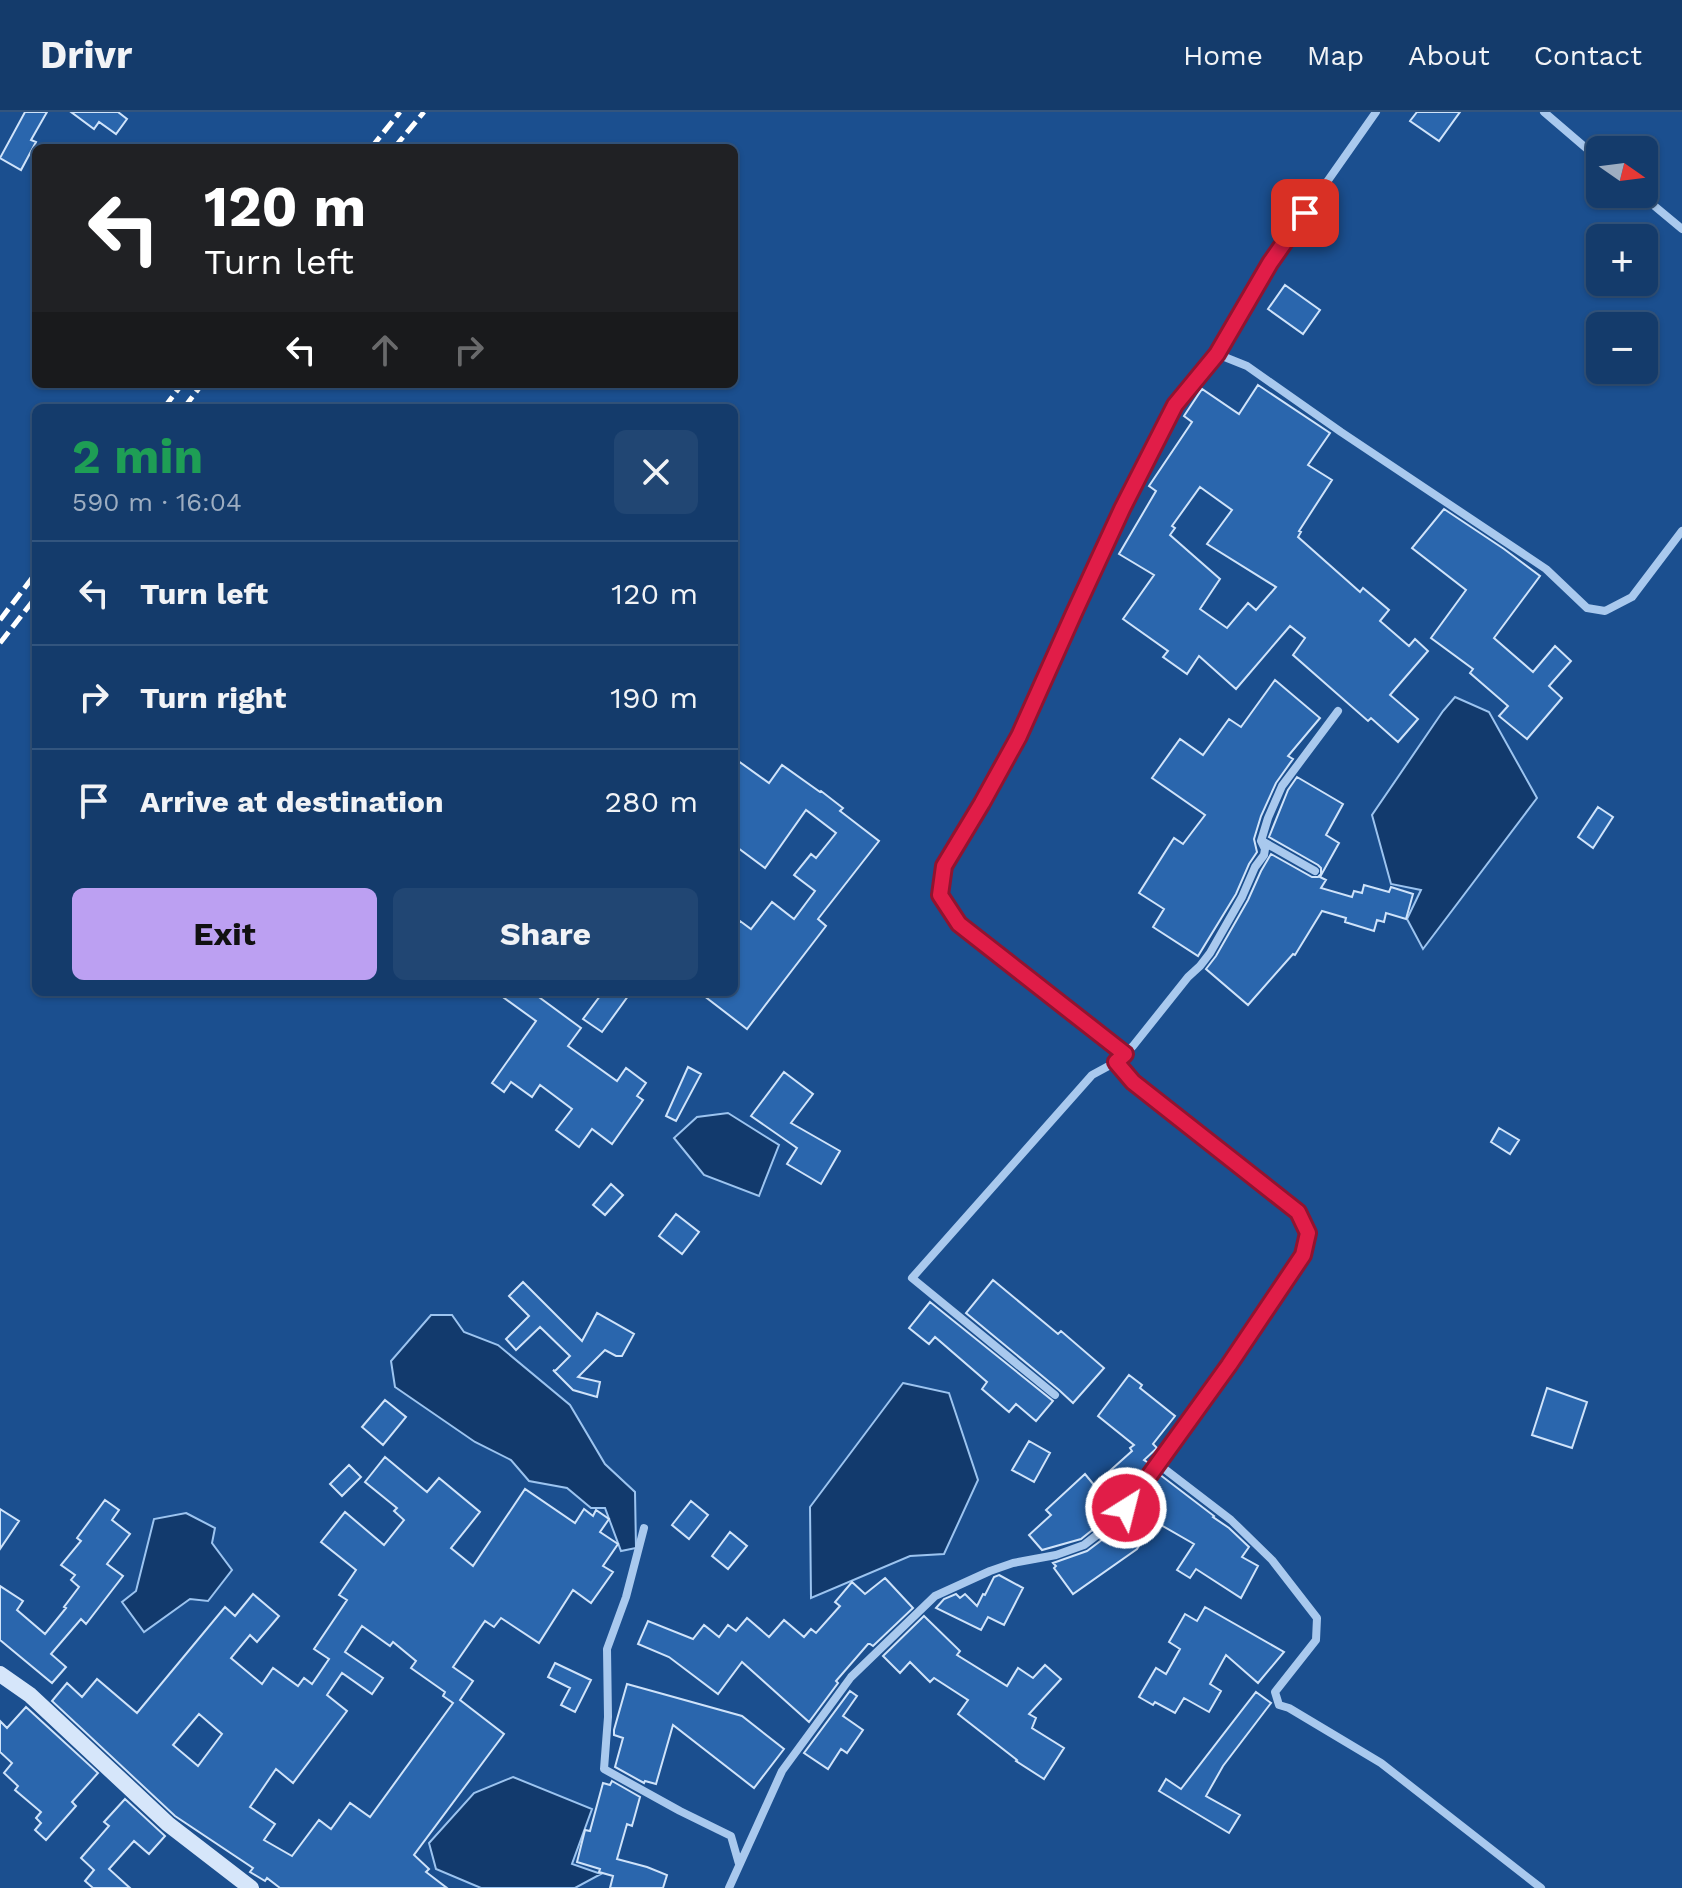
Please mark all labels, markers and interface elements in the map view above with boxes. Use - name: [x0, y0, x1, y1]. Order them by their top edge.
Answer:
- text: Drivr: [40, 33, 132, 77]
- text: Home: [1183, 39, 1263, 72]
- text: Map: [1307, 39, 1364, 72]
- text: About: [1408, 39, 1490, 72]
- text: Contact: [1534, 39, 1642, 72]
- north arrow: [1586, 136, 1658, 208]
- map controls: [1586, 136, 1658, 384]
- text: 120 m: [204, 174, 366, 240]
- icon: left: [72, 176, 176, 280]
- pin: [1271, 179, 1339, 247]
- icon: arrive: [1283, 191, 1327, 235]
- button: +: [1586, 224, 1658, 296]
- text: Turn left: [204, 241, 354, 283]
- button: −: [1586, 312, 1658, 384]
- icon: left: [279, 328, 323, 372]
- icon: ahead: [363, 328, 407, 372]
- icon: right: [447, 328, 491, 372]
- text: 2 min: [72, 428, 203, 485]
- button: close: [614, 430, 698, 514]
- text: 590 m · 16:04: [72, 487, 242, 517]
- icon: left: [72, 571, 116, 615]
- text: Turn left: [140, 576, 268, 611]
- text: 120 m: [611, 576, 698, 611]
- icon: right: [72, 675, 116, 719]
- text: Turn right: [140, 680, 286, 715]
- text: 190 m: [610, 680, 698, 715]
- icon: arrive: [72, 779, 116, 823]
- text: Arrive at destination: [140, 784, 444, 819]
- text: 280 m: [605, 784, 698, 819]
- button: Exit: [72, 888, 377, 980]
- button: Share: [393, 888, 698, 980]
- position arrow: [1084, 1466, 1168, 1550]

